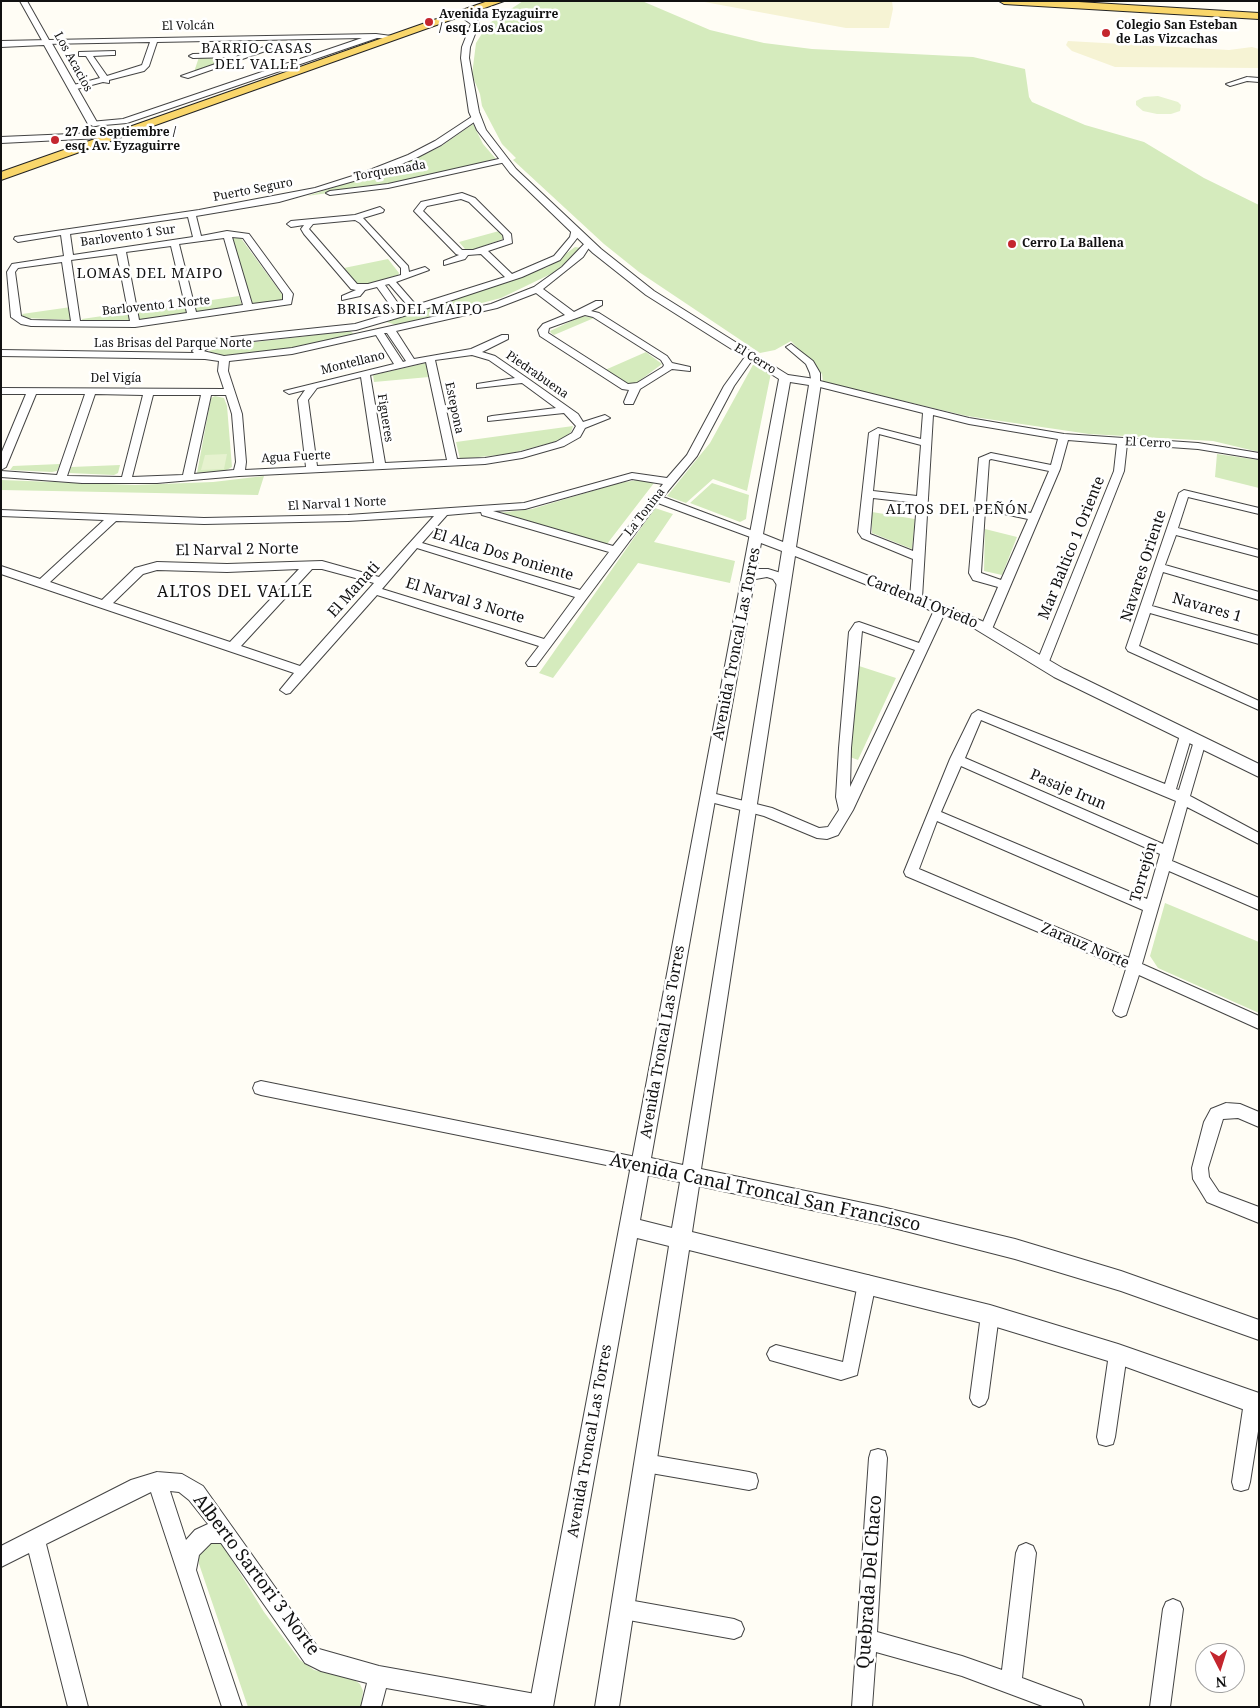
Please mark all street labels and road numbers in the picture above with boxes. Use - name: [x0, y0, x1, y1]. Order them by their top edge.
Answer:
- street label: El Volcán: [162, 18, 214, 34]
- street label: Los Acacios: [51, 30, 95, 94]
- street label: Torquemada: [353, 158, 427, 184]
- street label: Puerto Seguro: [212, 175, 294, 205]
- street label: Barlovento 1 Sur: [80, 222, 176, 250]
- street label: Barlovento 1 Norte: [101, 293, 211, 319]
- street label: Las Brisas del Parque Norte: [94, 337, 252, 351]
- street label: El Cerro: [732, 341, 778, 377]
- street label: Montellano: [320, 348, 386, 378]
- street label: Piedrabuena: [503, 348, 571, 402]
- street label: Del Vigía: [91, 372, 141, 386]
- street label: Estepona: [442, 381, 466, 435]
- street label: Figueres: [374, 393, 396, 443]
- street label: El Cerro: [1124, 435, 1172, 451]
- street label: Agua Fuerte: [261, 448, 331, 466]
- street label: Mar Baltico 1 Oriente: [1035, 474, 1109, 622]
- street label: La Tonina: [622, 485, 668, 539]
- street label: El Narval 1 Norte: [287, 494, 387, 514]
- street label: Navares Oriente: [1117, 508, 1171, 624]
- street label: El Alca Dos Poniente: [430, 525, 576, 585]
- street label: El Narval 2 Norte: [175, 540, 299, 560]
- street label: Avenida Troncal Las Torres: [709, 546, 765, 742]
- street label: El Manati: [324, 558, 384, 622]
- street label: Cardenal Oviedo: [863, 571, 981, 633]
- street label: El Narval 3 Norte: [403, 574, 527, 628]
- street label: Navares 1: [1170, 590, 1244, 626]
- street label: Pasaje Irun: [1027, 766, 1109, 814]
- street label: Torrejón: [1127, 840, 1161, 904]
- street label: Zarauz Norte: [1038, 919, 1132, 973]
- street label: Avenida Troncal Las Torres: [637, 944, 689, 1140]
- street label: Avenida Canal Troncal San Francisco: [607, 1149, 923, 1237]
- street label: Avenida Troncal Las Torres: [564, 1343, 616, 1539]
- street label: Alberto Sartori 3 Norte: [188, 1490, 324, 1660]
- street label: Quebrada Del Chaco: [853, 1494, 887, 1670]

